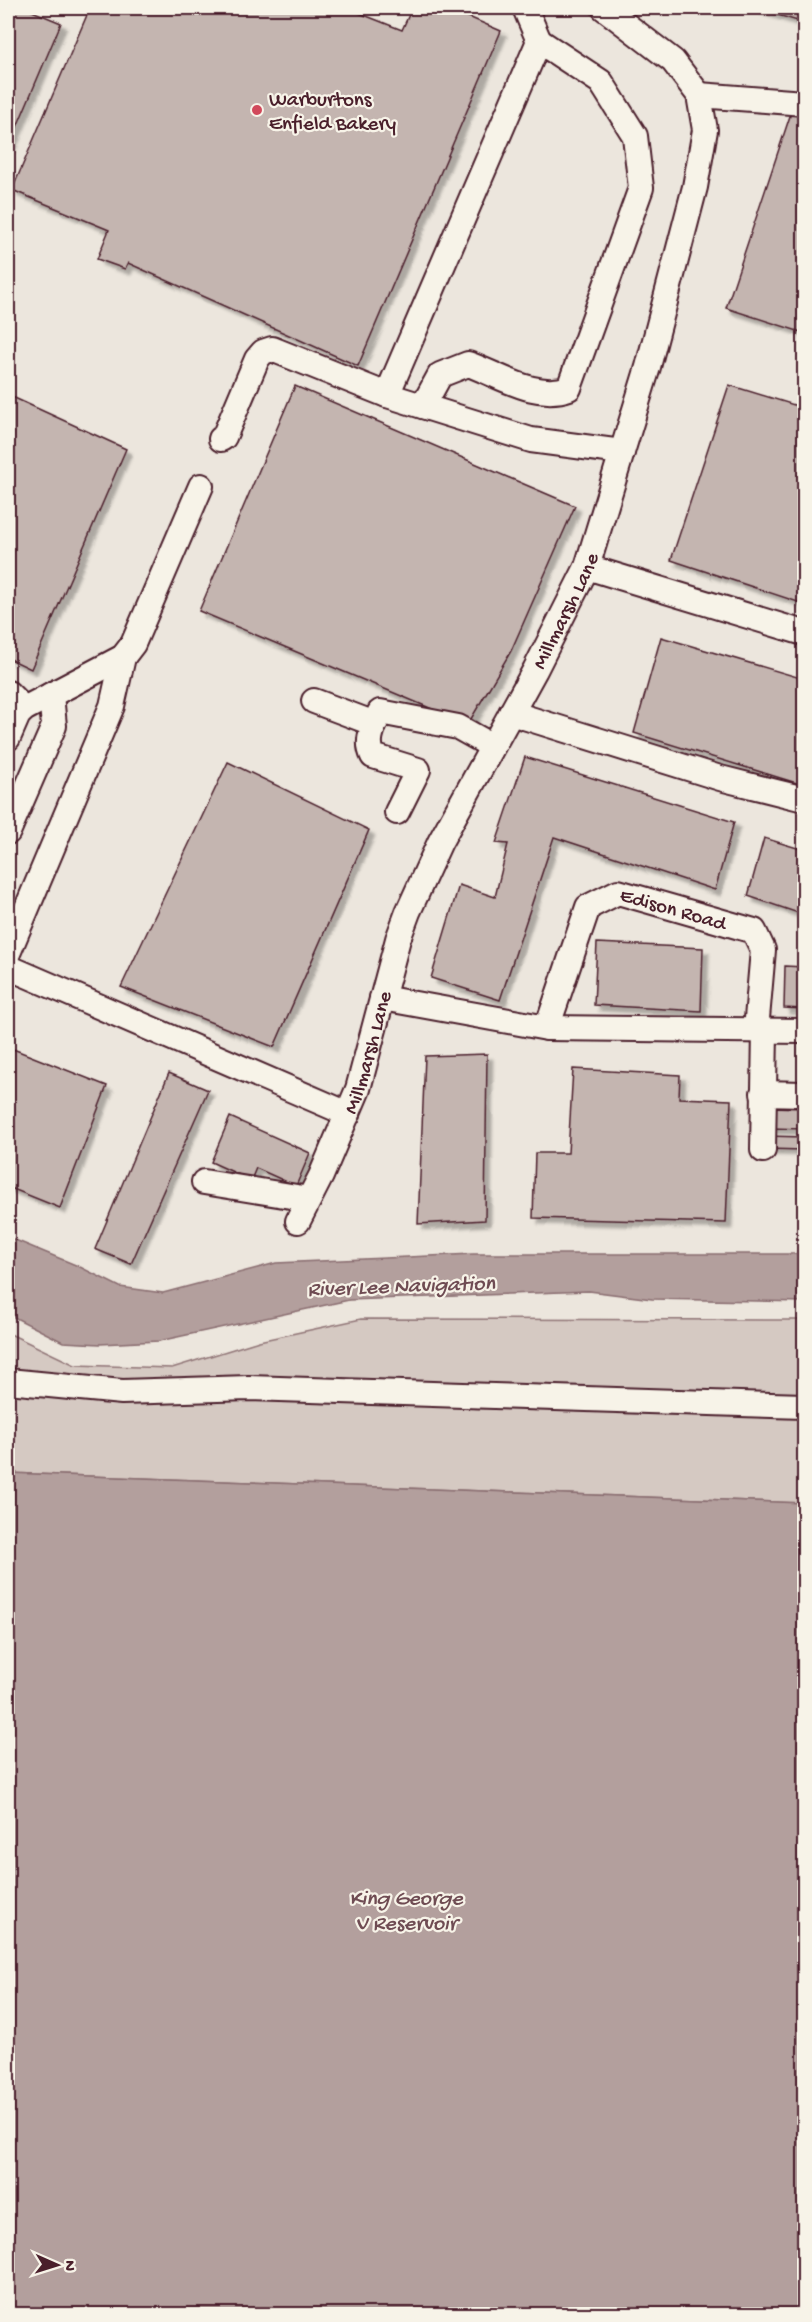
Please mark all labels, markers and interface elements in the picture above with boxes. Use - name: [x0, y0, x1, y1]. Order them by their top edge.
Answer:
- place label: Warburtons Enfield Bakery: [269, 89, 396, 138]
- marker: Warburtons Enfield Bakery: [250, 103, 264, 117]
- street label: Millmarsh Lane: [528, 550, 607, 674]
- street label: Edison Road: [616, 884, 730, 939]
- street label: Millmarsh Lane: [340, 988, 400, 1119]
- water label: River Lee Navigation: [307, 1272, 496, 1304]
- water label: King George V Reservoir: [349, 1887, 464, 1938]
- north arrow: [27, 2235, 87, 2295]
- text: N: [59, 2260, 78, 2272]

